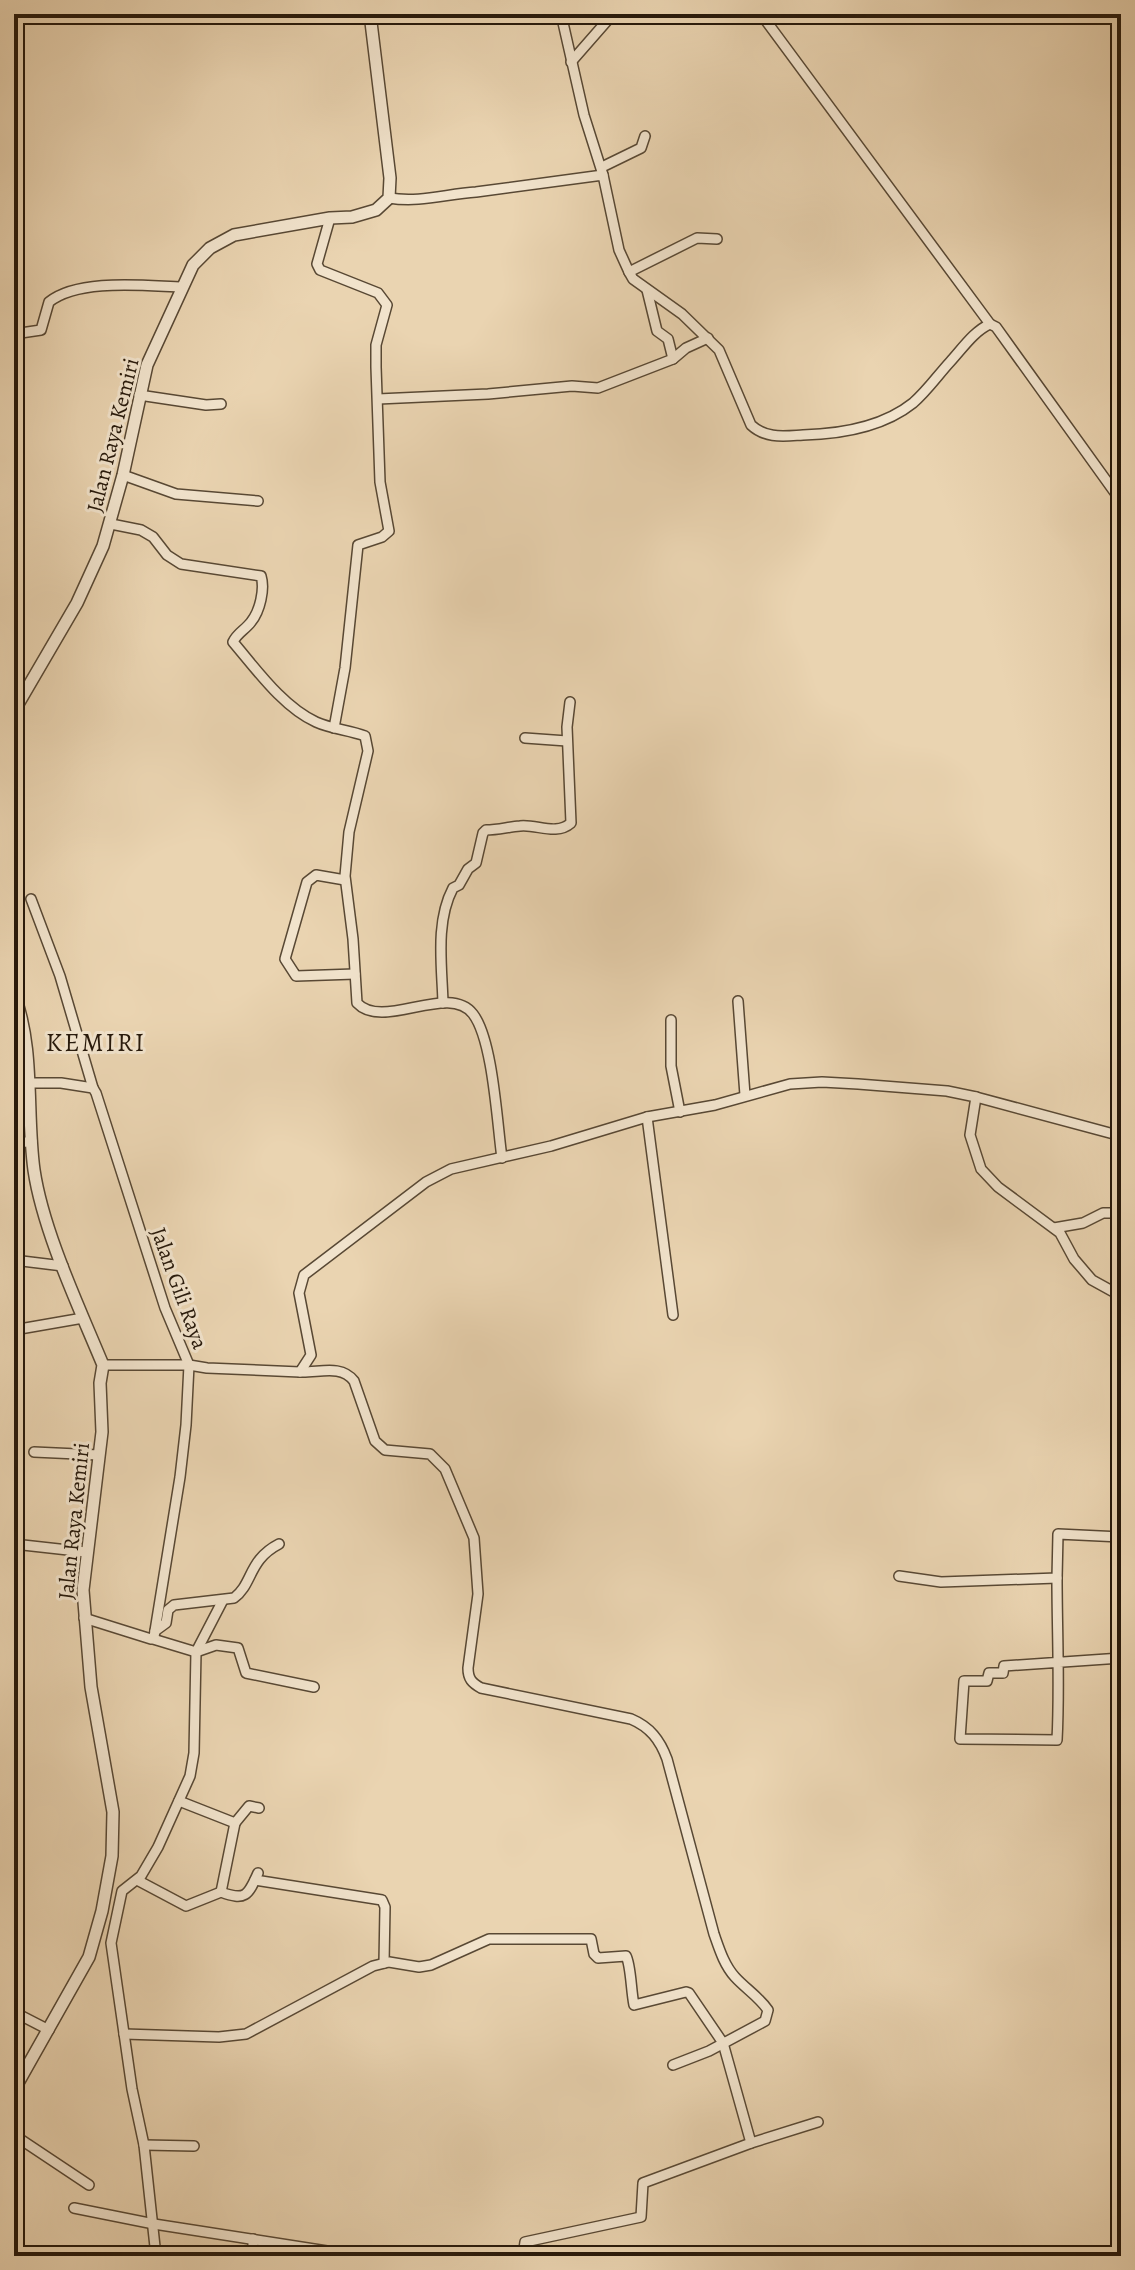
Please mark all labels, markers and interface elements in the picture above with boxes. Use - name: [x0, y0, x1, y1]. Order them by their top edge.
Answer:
- street label: Jalan Raya Kemiri: [79, 355, 147, 515]
- district label: KEMIRI: [46, 1025, 146, 1060]
- street label: Jalan Gili Raya: [143, 1223, 215, 1354]
- street label: Jalan Raya Kemiri: [51, 1441, 97, 1601]

